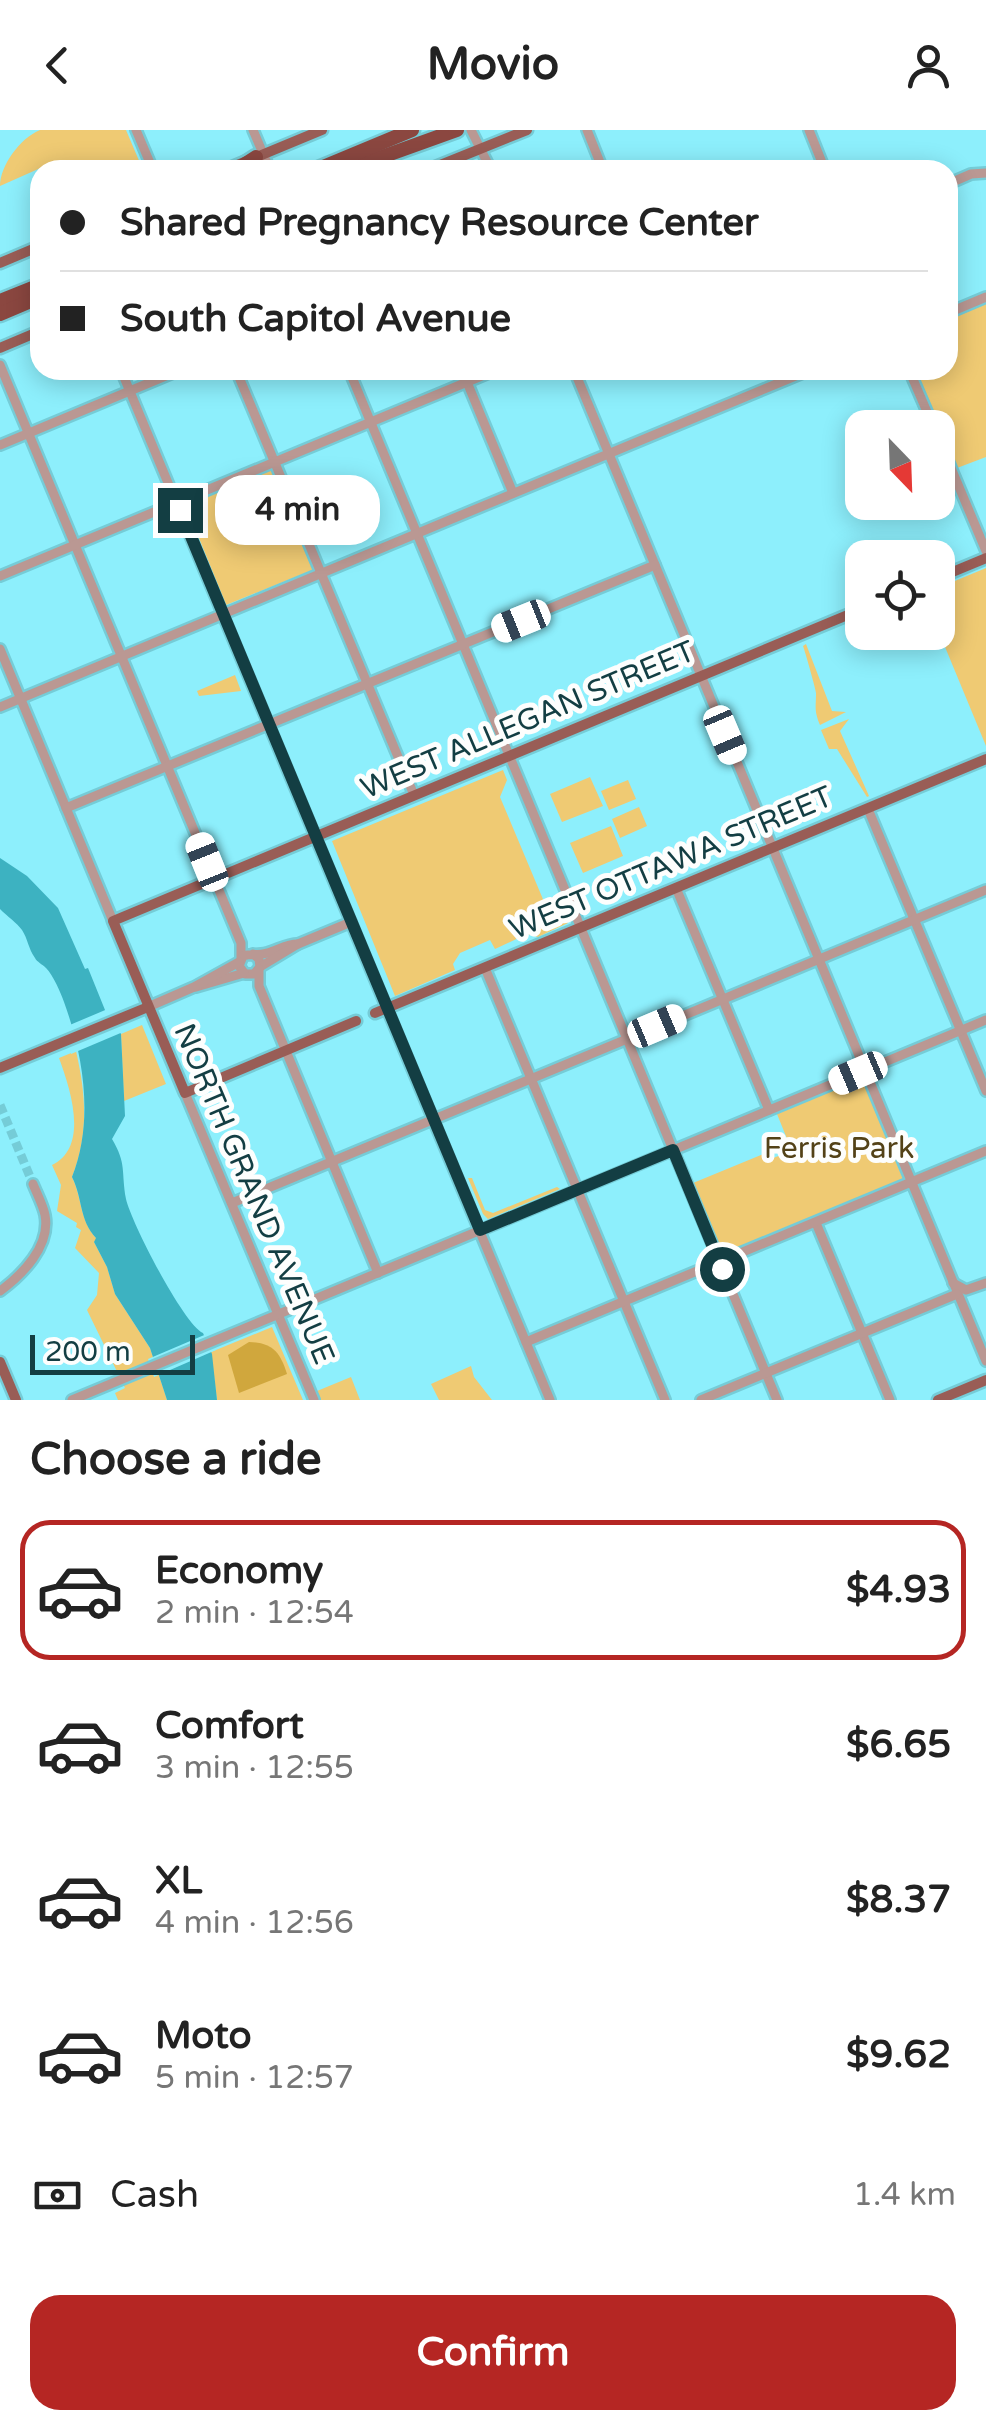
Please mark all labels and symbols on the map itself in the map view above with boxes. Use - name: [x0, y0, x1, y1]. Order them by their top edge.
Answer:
- north arrow: [845, 410, 955, 520]
- callout: 4 min: [215, 475, 380, 545]
- route end: [158, 488, 203, 533]
- car: [488, 596, 554, 646]
- street label: WEST ALLEGAN STREET: [355, 633, 701, 807]
- car: [699, 702, 751, 768]
- street label: WEST OTTAWA STREET: [504, 778, 838, 948]
- car: [182, 829, 232, 895]
- car: [624, 1000, 690, 1052]
- street label: NORTH GRAND AVENUE: [165, 1018, 343, 1370]
- car: [825, 1047, 891, 1099]
- park label: Ferris Park: [764, 1130, 914, 1167]
- route start: [700, 1247, 745, 1292]
- scale bar: [30, 1330, 195, 1374]

